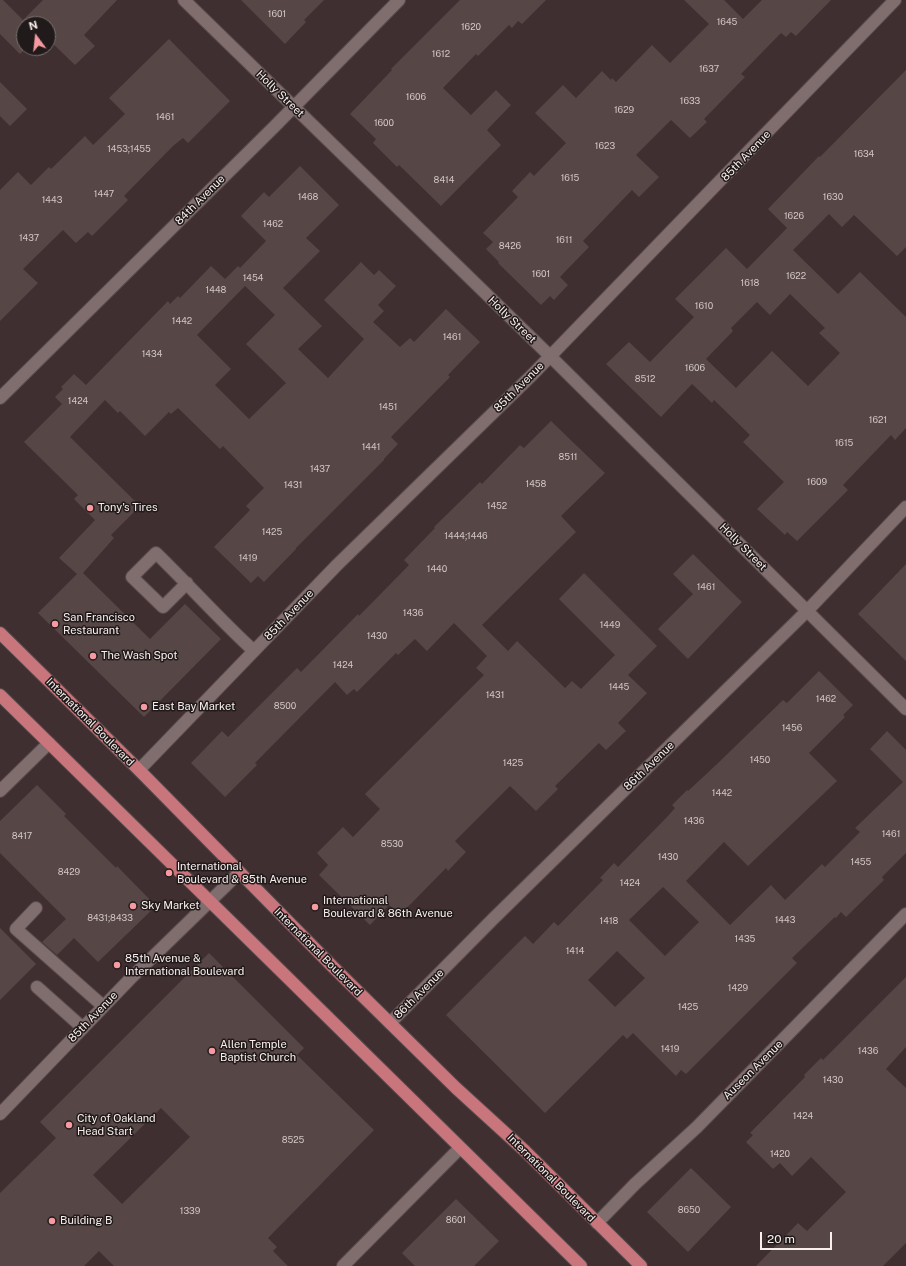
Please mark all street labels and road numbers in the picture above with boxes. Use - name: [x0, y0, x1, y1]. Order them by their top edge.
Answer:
- street label: Holly Street: [253, 68, 307, 120]
- street label: 85th Avenue: [719, 128, 773, 184]
- street label: 84th Avenue: [172, 172, 228, 228]
- street label: Holly Street: [485, 294, 539, 346]
- street label: 85th Avenue: [491, 359, 547, 415]
- street label: Holly Street: [717, 521, 769, 573]
- street label: 85th Avenue: [262, 587, 316, 643]
- street label: International Boulevard: [43, 675, 137, 769]
- street label: 86th Avenue: [621, 739, 677, 793]
- street label: International Boulevard: [271, 905, 365, 999]
- street label: 86th Avenue: [391, 966, 447, 1022]
- street label: 85th Avenue: [66, 989, 120, 1045]
- street label: Auseon Avenue: [720, 1037, 786, 1103]
- street label: International Boulevard: [504, 1131, 598, 1225]

